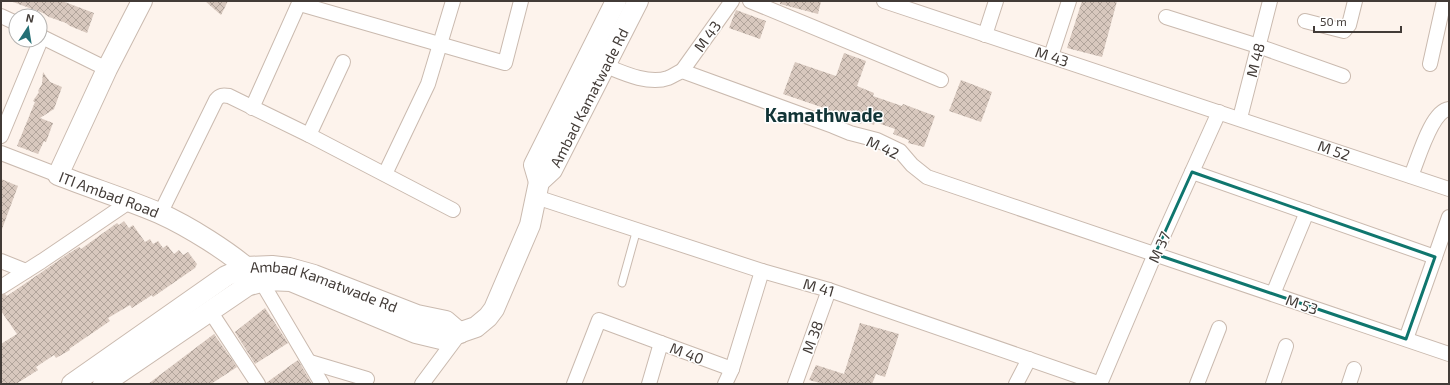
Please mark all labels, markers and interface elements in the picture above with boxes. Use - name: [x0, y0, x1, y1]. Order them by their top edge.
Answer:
- north arrow: [8, 8, 48, 48]
- scale bar: [1314, 8, 1401, 34]
- text: N: [25, 11, 35, 25]
- text: 50 m: [1320, 14, 1347, 28]
- street label: M 43: [690, 17, 724, 55]
- street label: Ambad Kamatwade Rd: [546, 25, 632, 170]
- street label: M 48: [1242, 41, 1268, 79]
- street label: M 43: [1033, 42, 1071, 70]
- district label: Kamathwade: [765, 103, 884, 126]
- street label: M 42: [864, 132, 902, 162]
- street label: M 52: [1315, 136, 1353, 164]
- street label: ITI Ambad Road: [57, 167, 162, 221]
- street label: M 37: [1144, 228, 1174, 266]
- street label: Ambad Kamatwade Rd: [250, 257, 400, 316]
- street label: M 41: [801, 274, 837, 300]
- street label: M 53: [1284, 290, 1320, 318]
- street label: M 38: [798, 318, 826, 356]
- street label: M 40: [668, 338, 706, 368]

